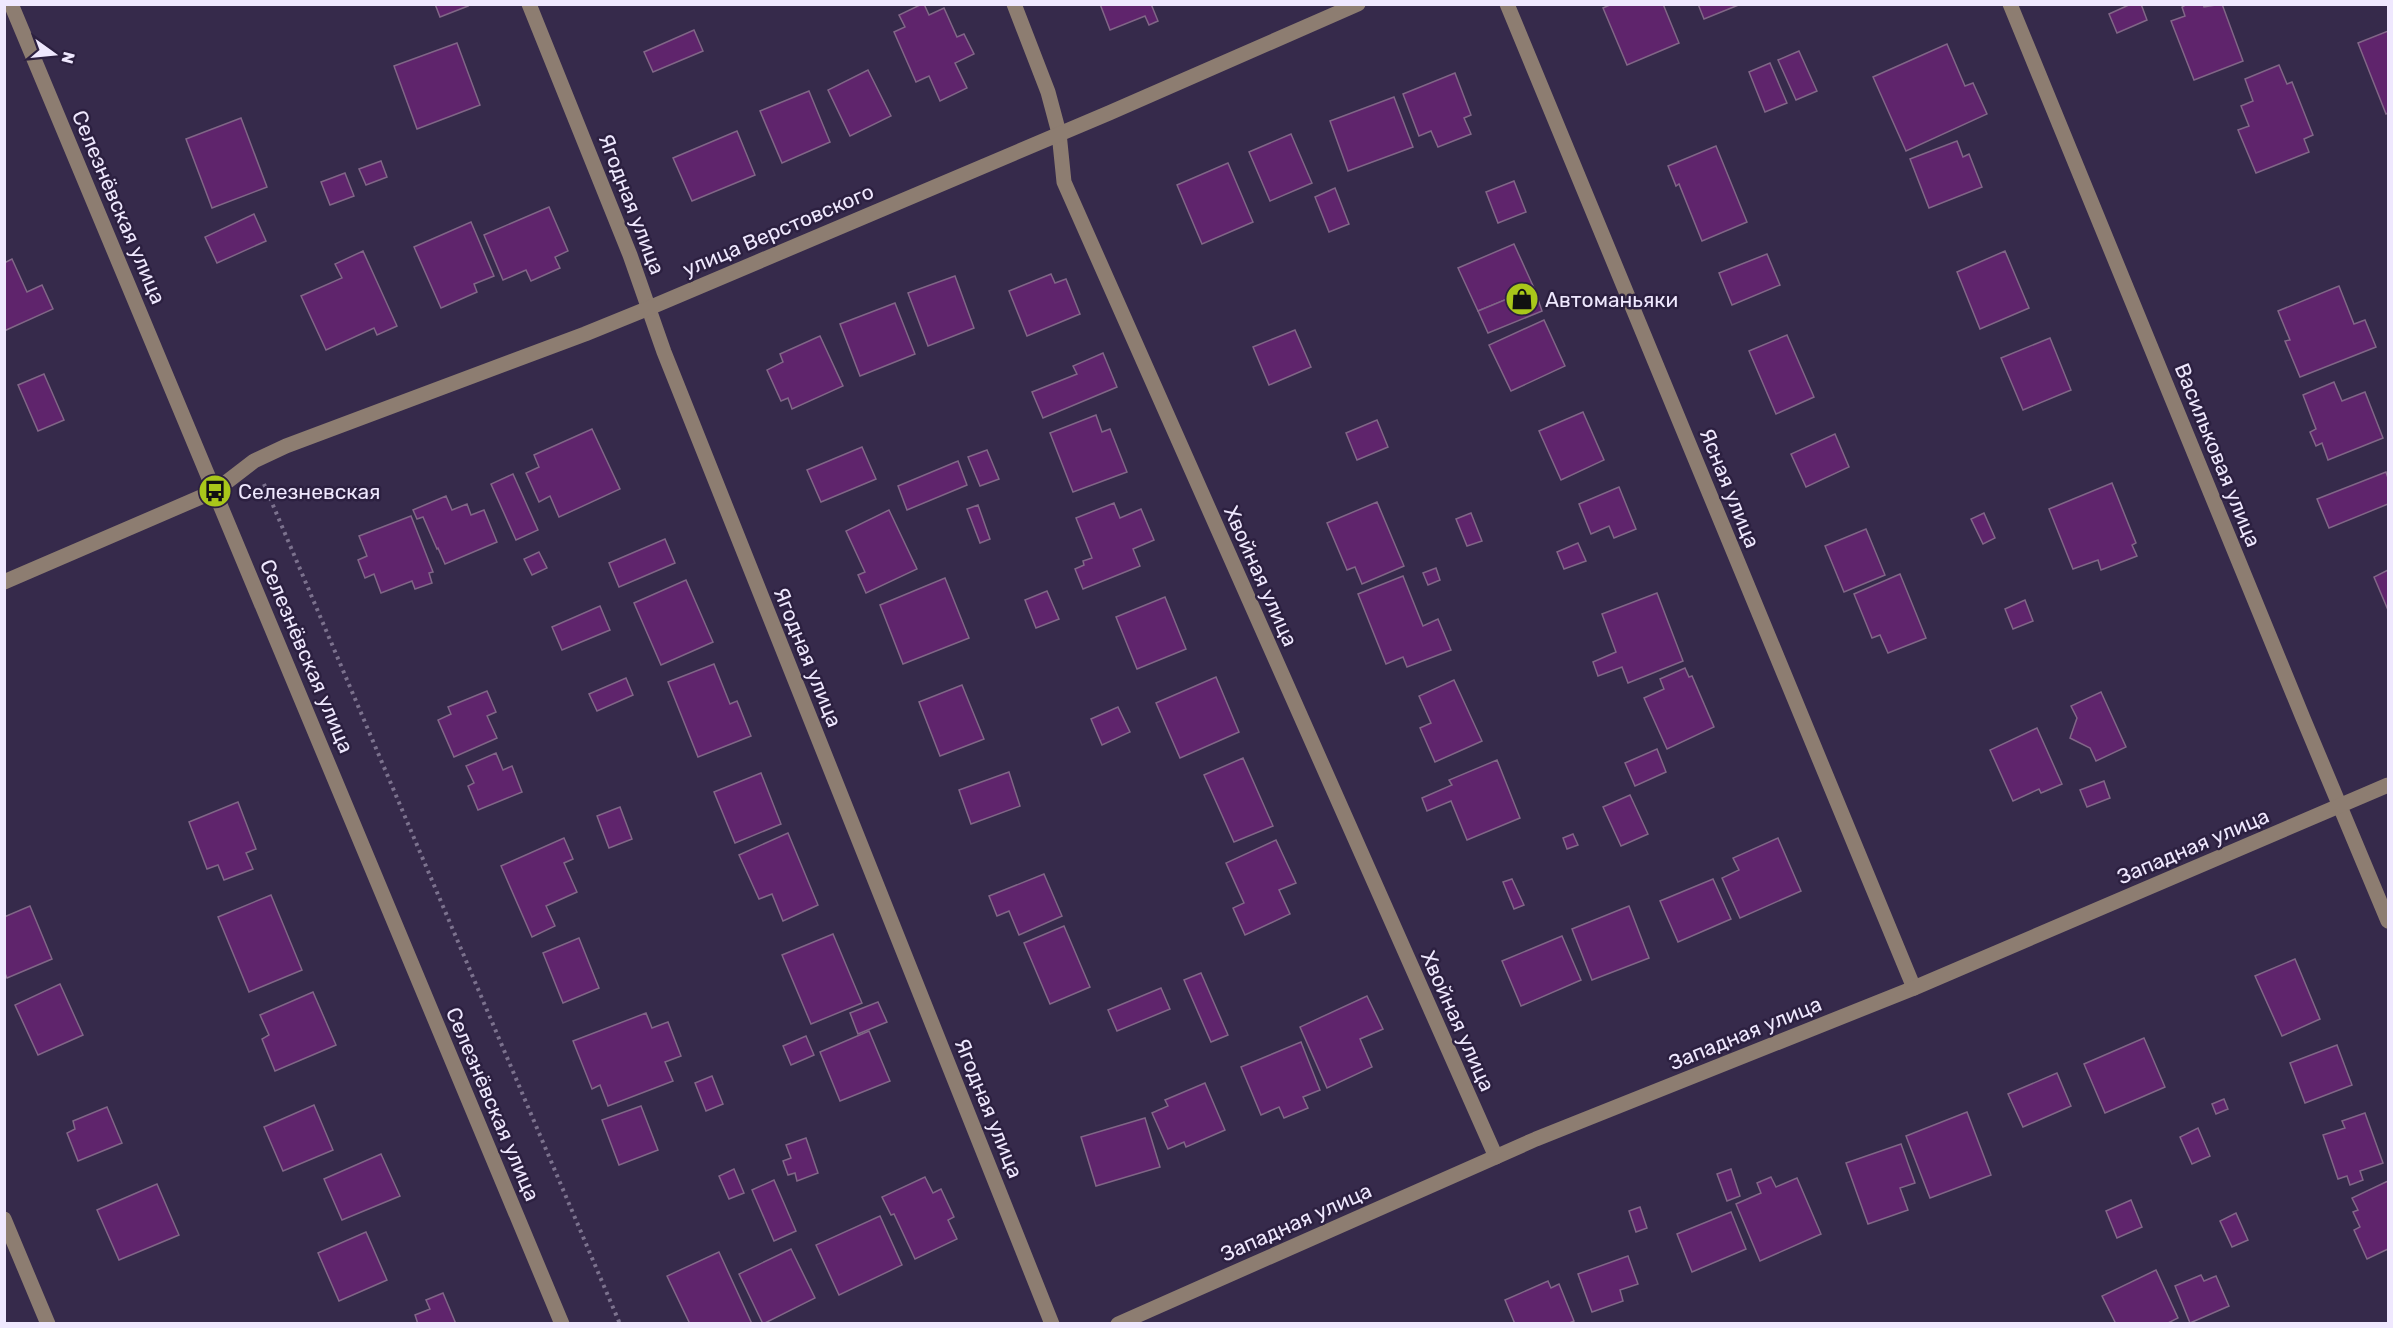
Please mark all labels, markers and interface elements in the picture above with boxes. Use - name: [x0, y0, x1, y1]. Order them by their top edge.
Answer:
- north arrow: [24, 24, 84, 84]
- text: N: [57, 50, 79, 66]
- street label: Селезнёвская улица: [67, 106, 171, 308]
- street label: Ягодная улица: [594, 130, 670, 278]
- street label: улица Верстовского: [679, 178, 877, 282]
- shop icon: Автоманьяки: [1504, 281, 1540, 317]
- place label: Автоманьяки: [1545, 287, 1678, 312]
- street label: Васильковая улица: [2170, 360, 2266, 550]
- street label: Ясная улица: [1695, 425, 1765, 551]
- bus stop icon: Селезневская: [197, 473, 233, 509]
- place label: Селезневская: [238, 479, 381, 504]
- street label: Хвойная улица: [1219, 502, 1303, 650]
- street label: Селезнёвская улица: [255, 555, 359, 757]
- street label: Ягодная улица: [769, 583, 847, 731]
- street label: Западная улица: [2113, 803, 2273, 889]
- street label: Хвойная улица: [1416, 947, 1500, 1095]
- street label: Западная улица: [1665, 991, 1825, 1075]
- street label: Селезнёвская улица: [441, 1003, 545, 1205]
- street label: Ягодная улица: [950, 1034, 1028, 1182]
- street label: Западная улица: [1217, 1178, 1375, 1266]

